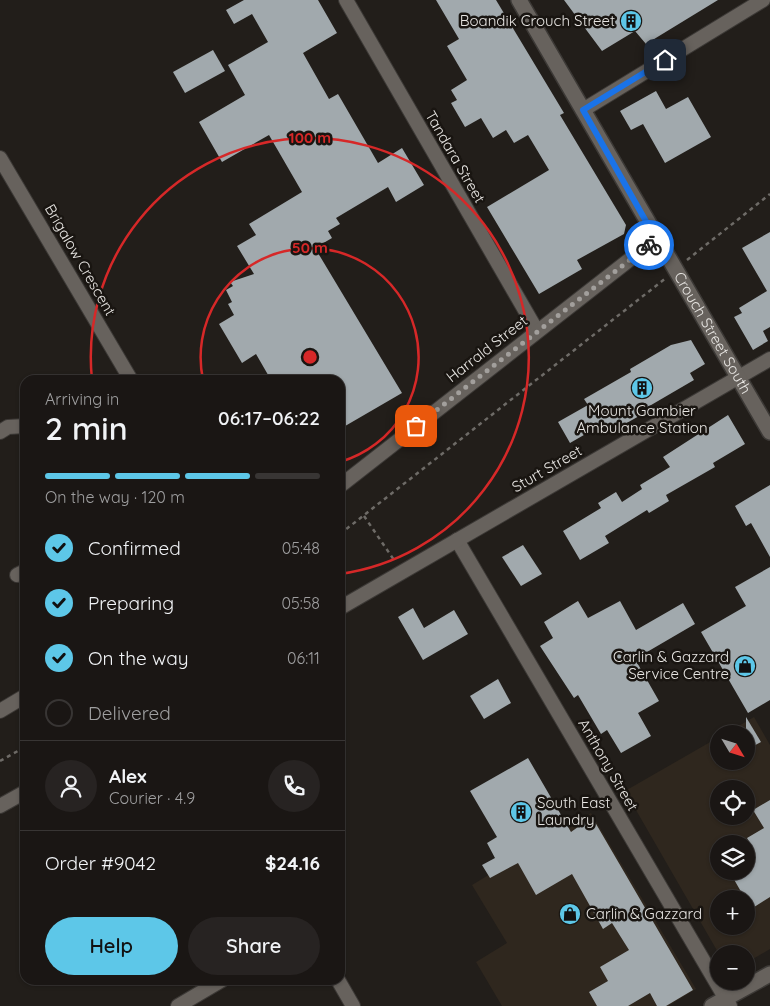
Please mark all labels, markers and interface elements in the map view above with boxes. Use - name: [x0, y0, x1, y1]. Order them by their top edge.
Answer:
- building icon: Boandik Crouch Street: [619, 9, 643, 33]
- place label: Boandik Crouch Street: [460, 11, 615, 30]
- pin: [644, 39, 686, 81]
- icon: home: [651, 46, 679, 74]
- street label: Tandara Street: [421, 107, 489, 206]
- text: 100 m: [289, 128, 331, 147]
- street label: Brigalow Crescent: [41, 201, 120, 319]
- courier: [624, 220, 674, 270]
- icon: bike: [635, 231, 663, 259]
- text: 50 m: [292, 238, 328, 257]
- street label: Crouch Street South: [670, 268, 756, 397]
- street label: Harrald Street: [442, 311, 531, 386]
- centre of rings: [301, 348, 319, 366]
- building icon: Mount Gambier Ambulance Station: [630, 376, 654, 400]
- text: Arriving in: [45, 389, 119, 409]
- place label: Mount Gambier Ambulance Station: [576, 401, 708, 437]
- pin: [395, 405, 437, 447]
- text: 06:17–06:22: [218, 406, 320, 430]
- text: 2 min: [45, 408, 128, 448]
- icon: bag: [402, 412, 430, 440]
- street label: Sturt Street: [508, 441, 585, 496]
- text: On the way · 120 m: [45, 487, 185, 507]
- icon: check: [45, 534, 73, 562]
- text: Confirmed: [88, 536, 181, 560]
- text: 05:48: [282, 538, 320, 558]
- icon: check: [45, 589, 73, 617]
- text: Preparing: [88, 591, 174, 615]
- text: 05:58: [281, 593, 320, 613]
- icon: check: [45, 644, 73, 672]
- text: On the way: [88, 646, 189, 670]
- place label: Carlin & Gazzard Service Centre: [613, 647, 729, 683]
- text: 06:11: [287, 648, 320, 668]
- shop icon: Carlin & Gazzard Service Centre: [733, 654, 757, 678]
- text: Delivered: [88, 701, 171, 725]
- street label: Anthony Street: [574, 715, 642, 814]
- north arrow: [710, 725, 755, 770]
- map controls: [710, 725, 755, 990]
- button: person: [45, 760, 97, 812]
- button: phone: [268, 760, 320, 812]
- text: Alex: [109, 764, 147, 788]
- button: locate: [710, 780, 755, 825]
- text: Courier · 4.9: [109, 788, 195, 808]
- place label: South East Laundry: [537, 793, 610, 829]
- building icon: South East Laundry: [509, 800, 533, 824]
- button: layers: [710, 835, 755, 880]
- text: Order #9042: [45, 851, 156, 875]
- text: $24.16: [265, 851, 320, 875]
- button: +: [710, 890, 755, 935]
- shop icon: Carlin & Gazzard: [558, 902, 582, 926]
- place label: Carlin & Gazzard: [586, 904, 702, 923]
- button: Help: [45, 917, 178, 975]
- button: Share: [188, 917, 320, 975]
- button: −: [710, 945, 755, 990]

